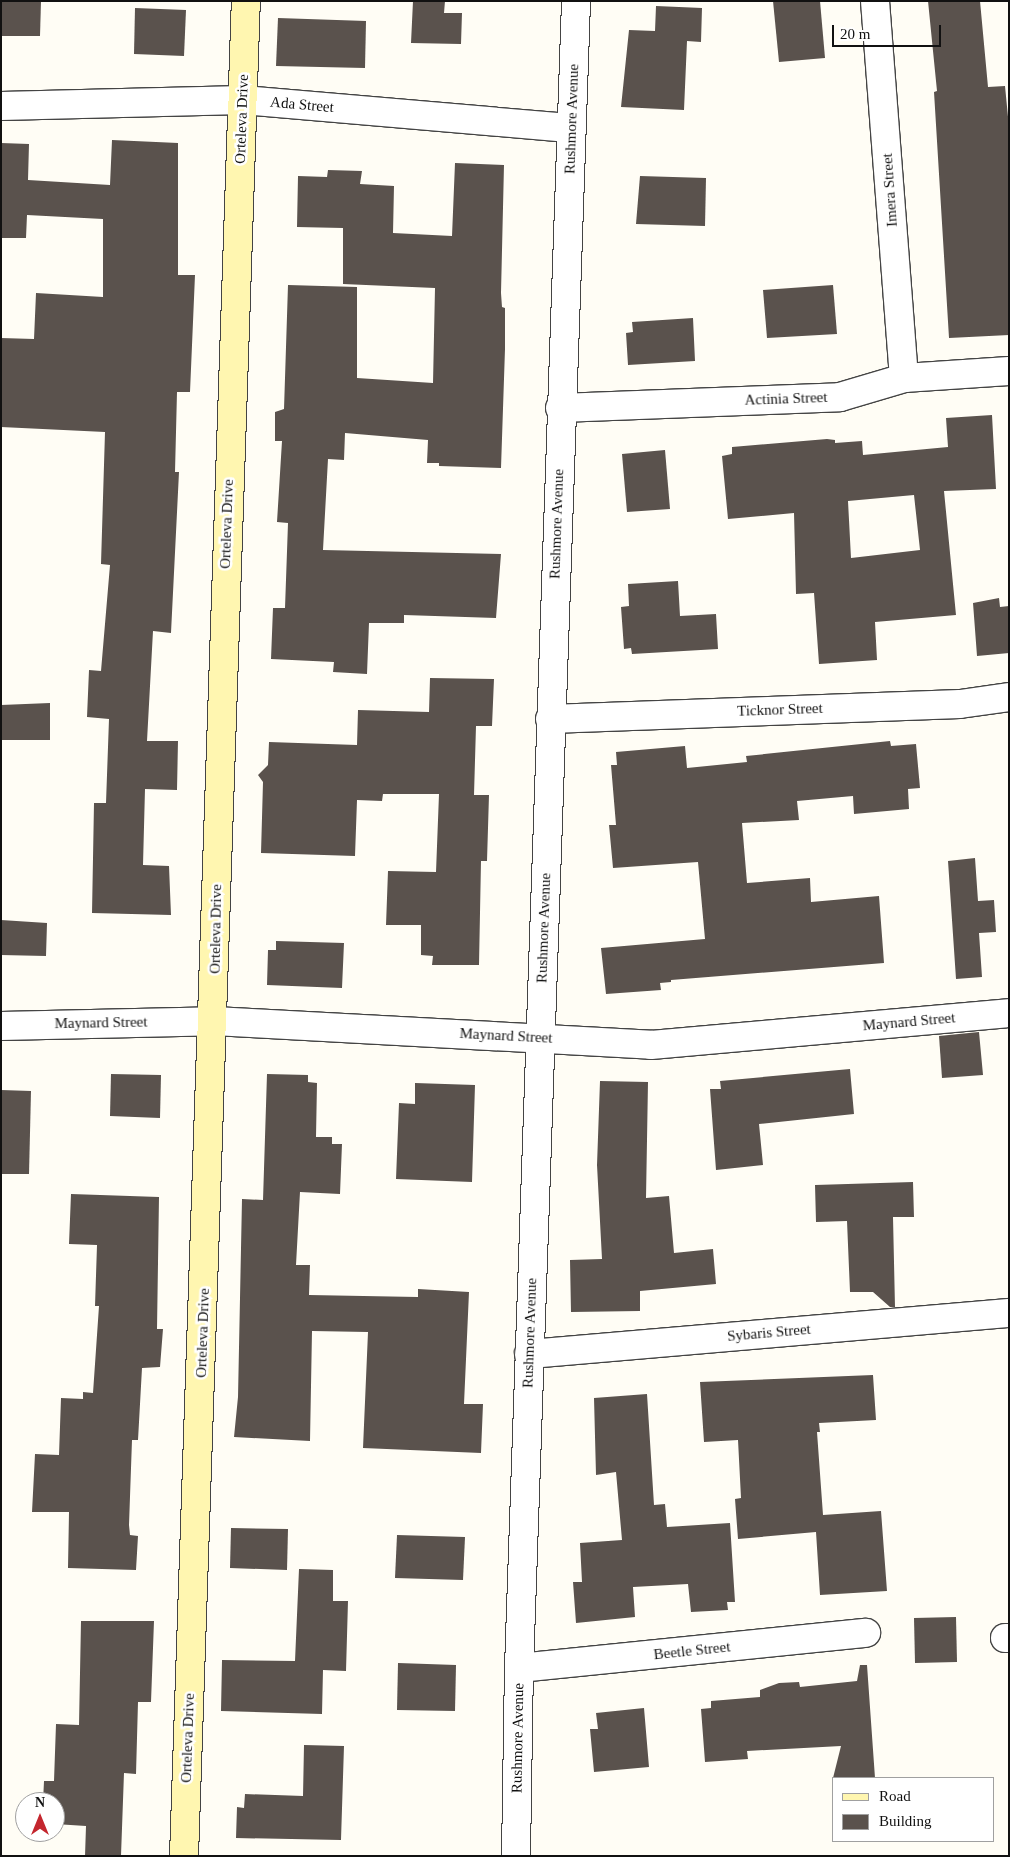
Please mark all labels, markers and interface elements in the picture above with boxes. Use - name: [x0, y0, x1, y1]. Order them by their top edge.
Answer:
- scale bar: [835, 15, 944, 47]
- text: 20 m: [840, 26, 870, 42]
- street label: Rushmore Avenue: [561, 63, 583, 175]
- street label: Orteleva Drive: [231, 74, 253, 164]
- street label: Ada Street: [269, 93, 335, 117]
- street label: Imera Street: [878, 153, 902, 227]
- street label: Actinia Street: [744, 389, 828, 409]
- street label: Rushmore Avenue: [546, 468, 568, 580]
- street label: Orteleva Drive: [216, 479, 238, 569]
- street label: Ticknor Street: [737, 700, 823, 720]
- street label: Rushmore Avenue: [533, 872, 555, 984]
- street label: Orteleva Drive: [206, 884, 226, 974]
- street label: Maynard Street: [862, 1009, 956, 1035]
- street label: Maynard Street: [54, 1013, 148, 1033]
- street label: Maynard Street: [459, 1025, 553, 1047]
- street label: Rushmore Avenue: [519, 1277, 541, 1389]
- street label: Orteleva Drive: [192, 1288, 214, 1378]
- street label: Sybaris Street: [727, 1320, 811, 1346]
- street label: Beetle Street: [653, 1638, 731, 1664]
- street label: Rushmore Avenue: [508, 1682, 528, 1794]
- street label: Orteleva Drive: [177, 1693, 199, 1783]
- legend: [832, 1777, 995, 1842]
- text: Road: [879, 1788, 911, 1804]
- north arrow: [15, 1792, 65, 1842]
- text: N: [35, 1795, 45, 1810]
- text: Building: [879, 1813, 932, 1829]

